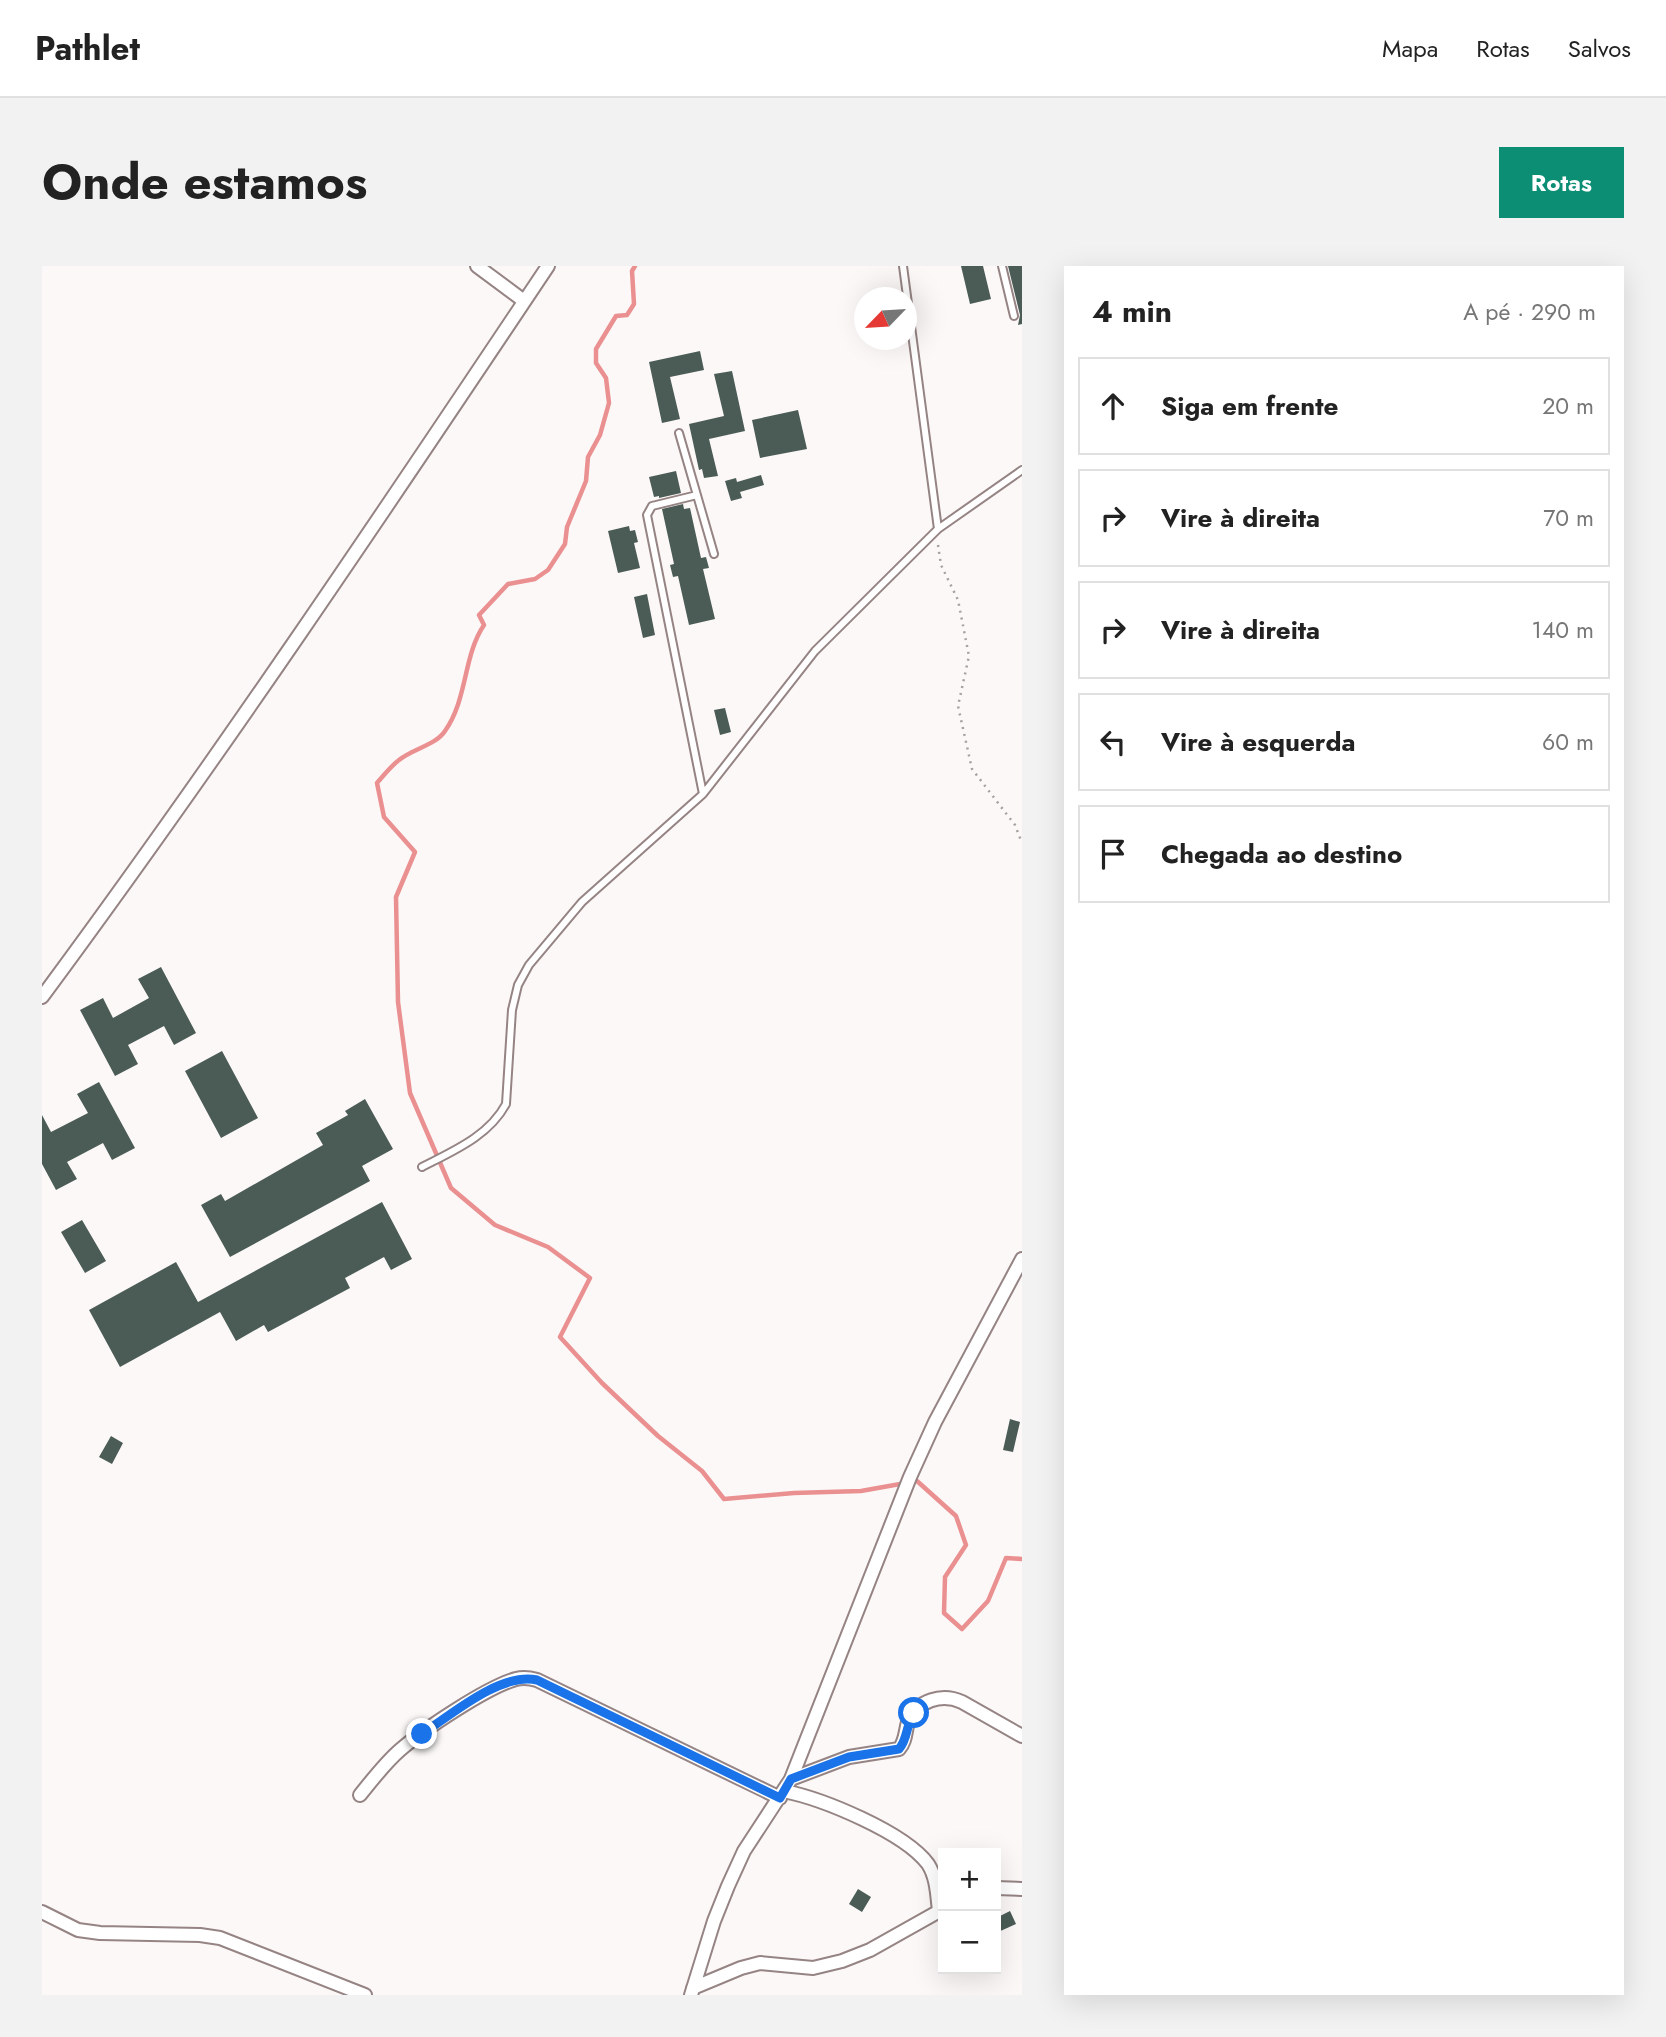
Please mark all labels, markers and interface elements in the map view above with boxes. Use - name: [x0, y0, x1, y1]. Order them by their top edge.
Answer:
- text: Pathlet: [35, 25, 140, 72]
- text: Mapa: [1382, 31, 1438, 66]
- text: Rotas: [1476, 31, 1530, 66]
- text: Salvos: [1568, 31, 1631, 66]
- text: Onde estamos: [42, 147, 367, 217]
- button: Rotas: [1499, 147, 1624, 218]
- north arrow: [854, 287, 917, 350]
- text: 4 min: [1092, 290, 1172, 333]
- text: A pé · 290 m: [1463, 295, 1596, 329]
- icon: ahead: [1094, 387, 1132, 425]
- text: Siga em frente: [1161, 387, 1338, 425]
- text: 20 m: [1542, 389, 1594, 423]
- icon: right: [1094, 499, 1132, 537]
- text: Vire à direita: [1161, 499, 1320, 537]
- text: 70 m: [1543, 501, 1594, 535]
- icon: right: [1094, 611, 1132, 649]
- text: Vire à direita: [1161, 611, 1320, 649]
- text: 140 m: [1532, 613, 1594, 647]
- icon: left: [1094, 723, 1132, 761]
- text: Vire à esquerda: [1161, 723, 1356, 761]
- text: 60 m: [1542, 725, 1594, 759]
- icon: arrive: [1094, 835, 1132, 873]
- text: Chegada ao destino: [1161, 835, 1402, 873]
- route start: [898, 1697, 929, 1728]
- route end: [406, 1718, 437, 1749]
- map controls: [938, 1848, 1001, 1974]
- button: +: [938, 1848, 1001, 1911]
- button: −: [938, 1911, 1001, 1974]

